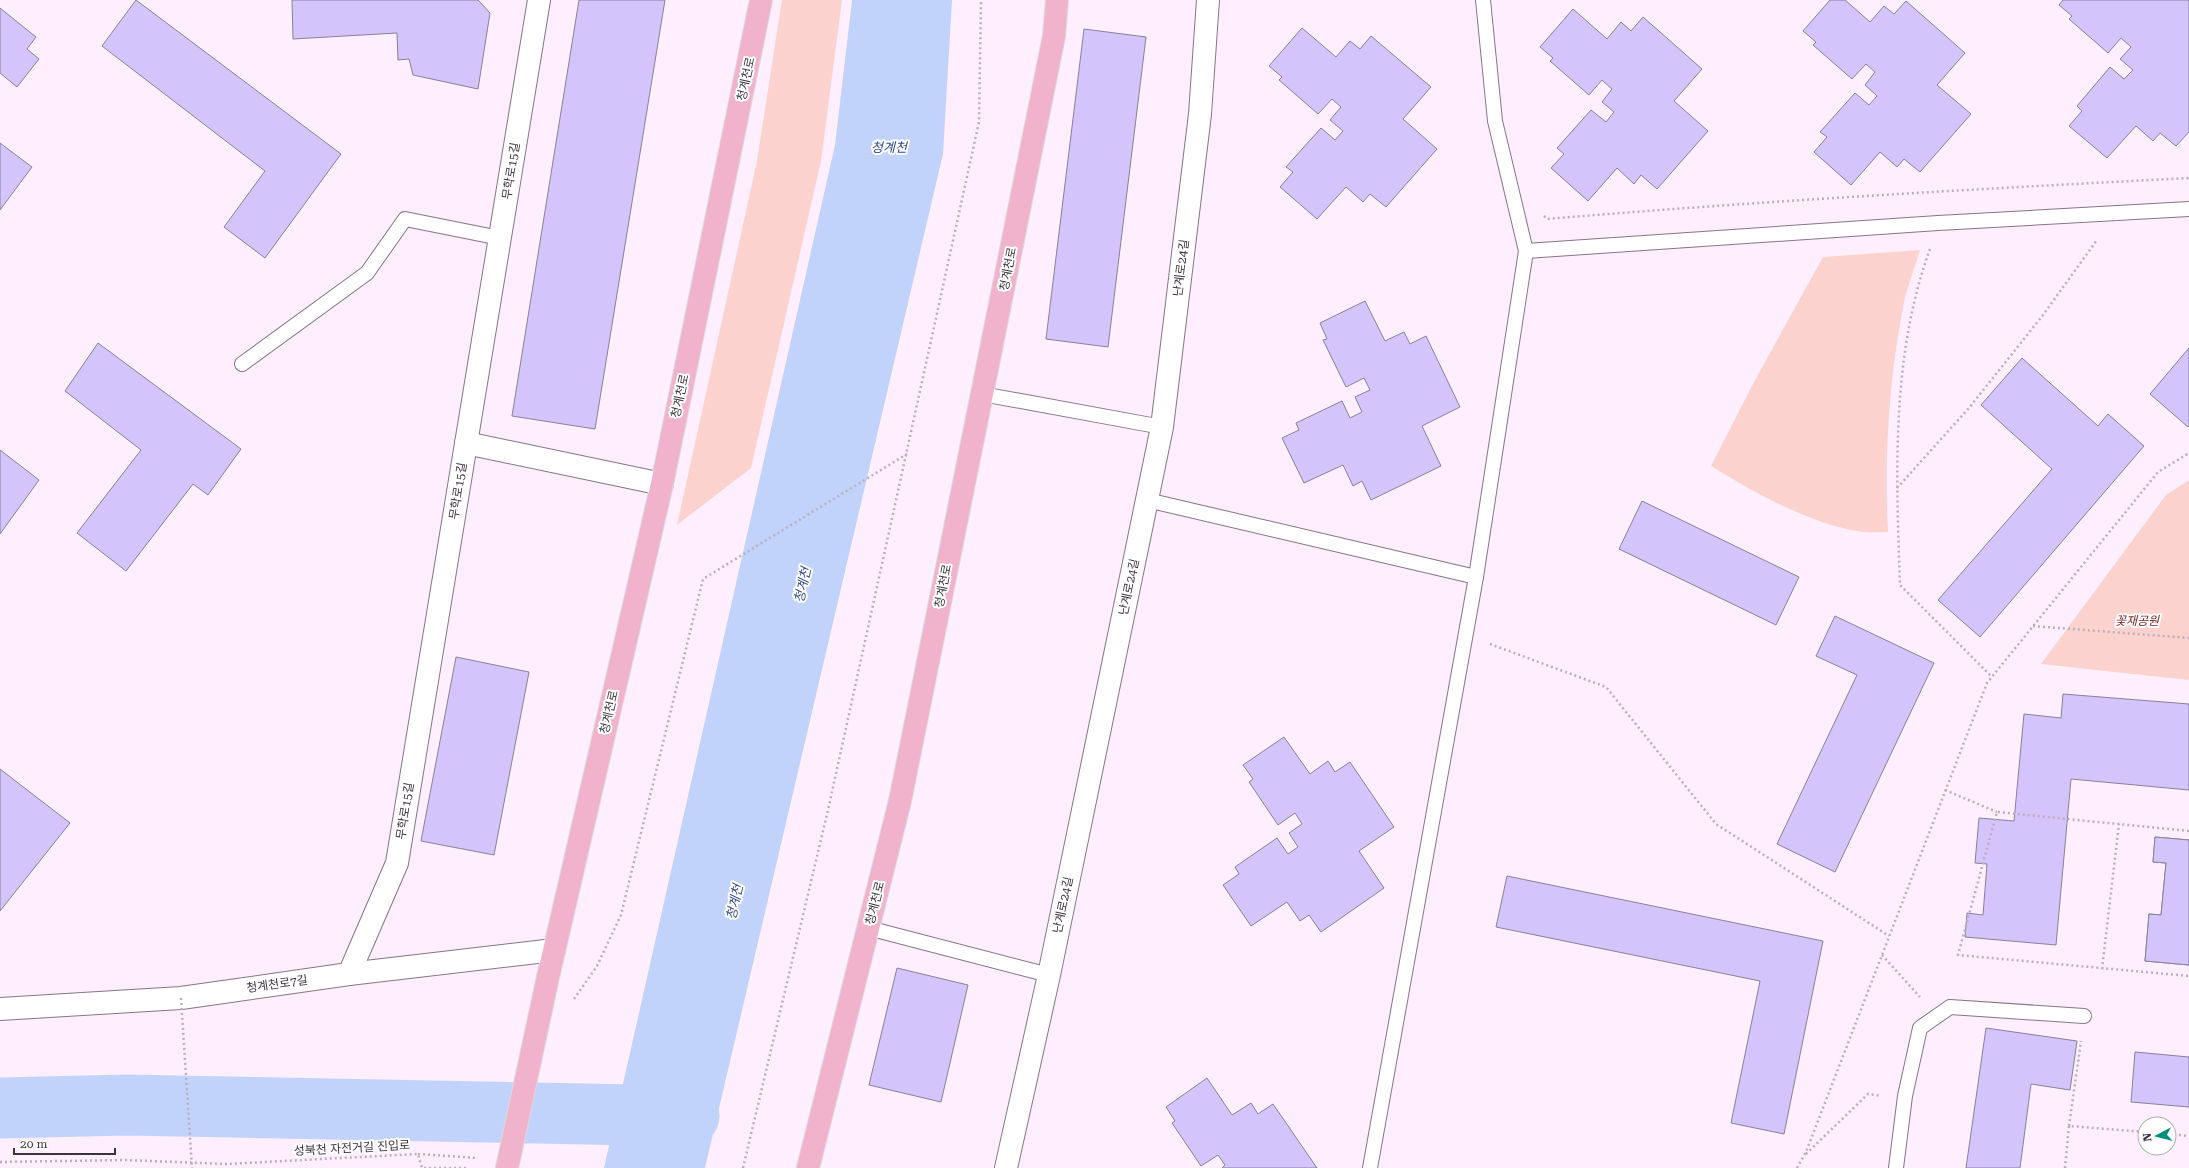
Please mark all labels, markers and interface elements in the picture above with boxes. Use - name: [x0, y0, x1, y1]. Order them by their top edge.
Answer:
- street label: 청계천로: [735, 56, 757, 102]
- water label: 청계천: [871, 140, 908, 155]
- street label: 무학로15길: [500, 141, 522, 201]
- street label: 난계로24길: [1171, 239, 1191, 297]
- street label: 청계천로: [997, 246, 1019, 292]
- street label: 청계천로: [669, 373, 691, 419]
- street label: 무학로15길: [447, 461, 469, 521]
- street label: 난계로24길: [1116, 557, 1142, 617]
- street label: 청계천로: [932, 563, 954, 609]
- water label: 청계천: [791, 565, 814, 604]
- park label: 꽃재공원: [2115, 614, 2160, 628]
- street label: 청계천로: [597, 689, 621, 735]
- street label: 무학로15길: [394, 781, 416, 841]
- street label: 난계로24길: [1050, 875, 1076, 935]
- street label: 청계천로: [863, 880, 887, 926]
- water label: 청계천: [723, 882, 746, 921]
- street label: 청계천로7길: [245, 973, 309, 995]
- north arrow: [2137, 1116, 2177, 1156]
- scale bar: [14, 1130, 115, 1156]
- text: N: [2141, 1132, 2155, 1142]
- text: 20 m: [20, 1137, 47, 1151]
- street label: 성북천 자전거길 진입로: [293, 1138, 411, 1158]

